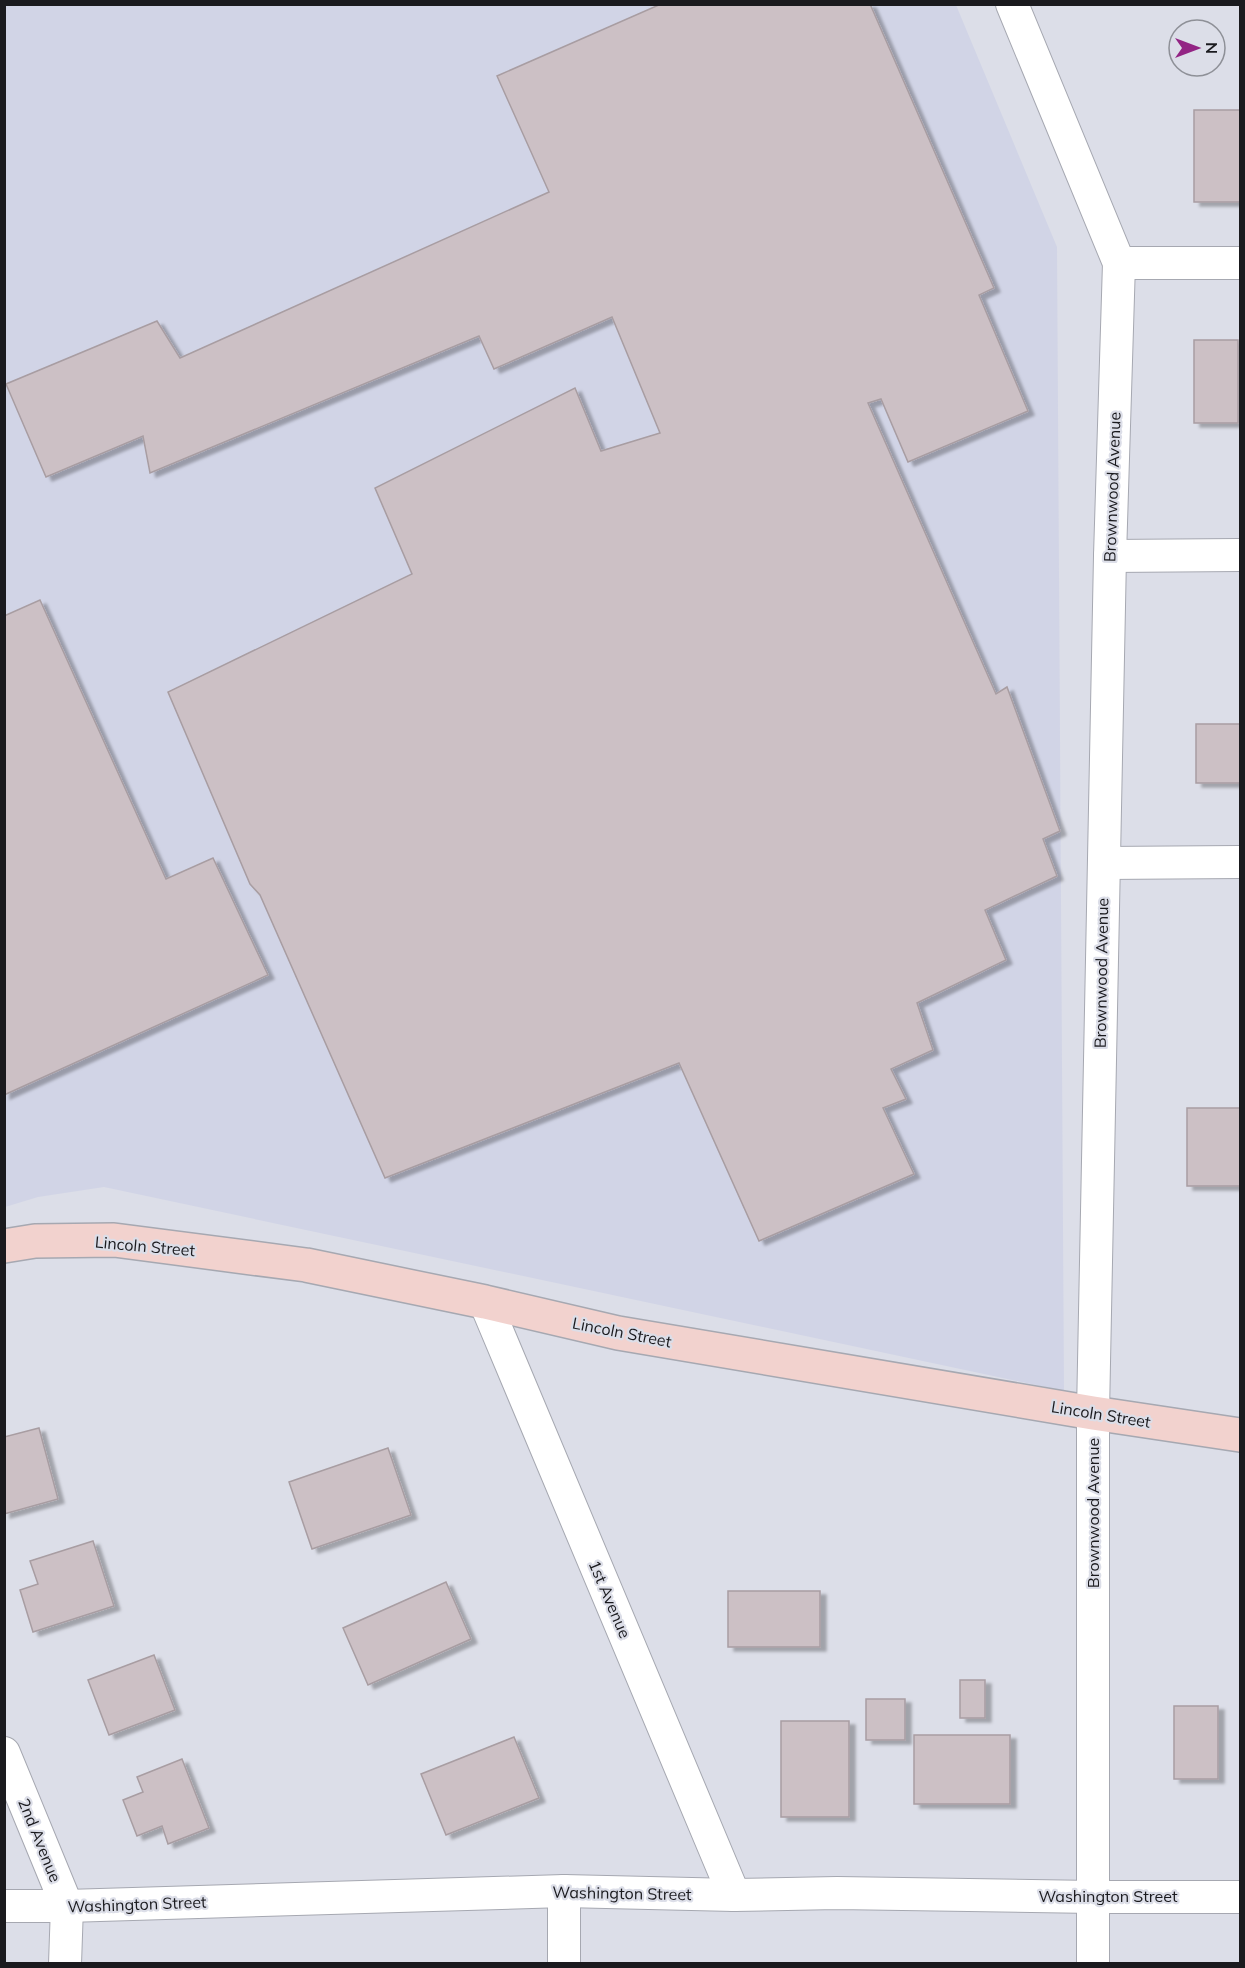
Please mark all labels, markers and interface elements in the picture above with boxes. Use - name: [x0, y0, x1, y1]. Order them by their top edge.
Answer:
- north arrow: [1167, 18, 1227, 78]
- text: N: [1202, 42, 1222, 54]
- street label: Brownwood Avenue: [1099, 412, 1125, 562]
- street label: Brownwood Avenue: [1090, 898, 1112, 1048]
- street label: Lincoln Street: [94, 1232, 196, 1260]
- street label: Lincoln Street: [571, 1313, 674, 1351]
- street label: Lincoln Street: [1050, 1396, 1153, 1432]
- street label: Brownwood Avenue: [1083, 1438, 1103, 1588]
- street label: 1st Avenue: [585, 1557, 635, 1641]
- street label: 2nd Avenue: [14, 1795, 66, 1885]
- street label: Washington Street: [552, 1882, 692, 1904]
- street label: Washington Street: [1038, 1886, 1178, 1906]
- street label: Washington Street: [67, 1892, 207, 1916]

